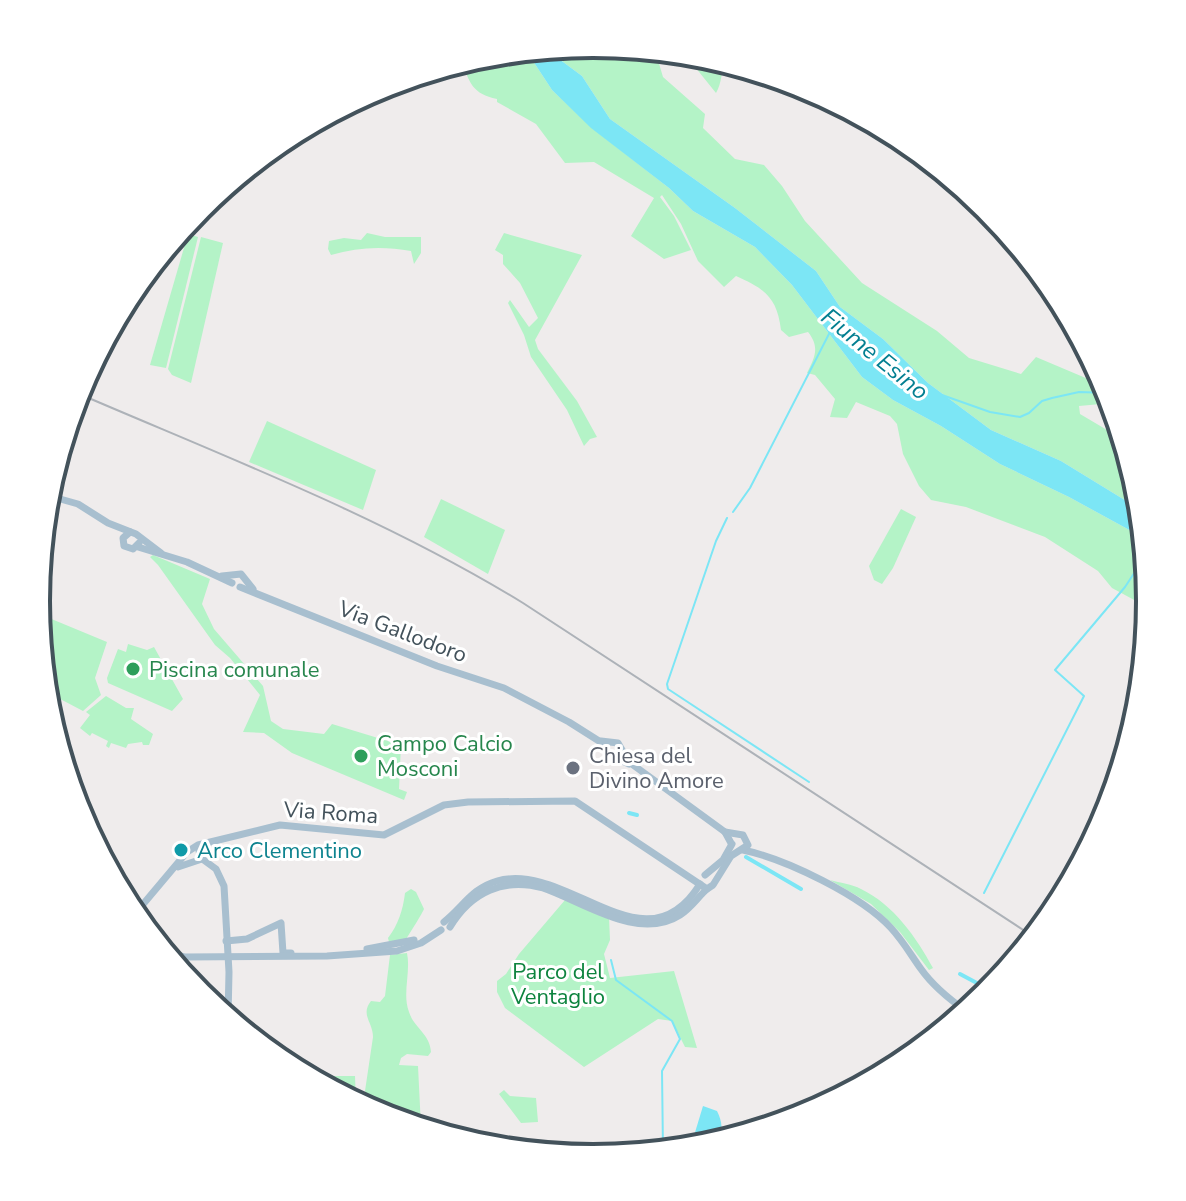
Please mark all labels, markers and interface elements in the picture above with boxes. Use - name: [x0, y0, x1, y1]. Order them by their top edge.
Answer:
- water label: Fiume Esino: [815, 301, 935, 407]
- street label: Via Gallodoro: [333, 593, 471, 670]
- place label: Piscina comunale: [149, 655, 319, 685]
- marker: Piscina comunale: [124, 660, 142, 678]
- place label: Campo Calcio Mosconi: [377, 729, 513, 784]
- place label: Chiesa del Divino Amore: [589, 741, 724, 796]
- marker: Campo Calcio Mosconi: [352, 747, 370, 765]
- marker: Chiesa del Divino Amore: [564, 759, 582, 777]
- street label: Via Roma: [282, 795, 379, 831]
- place label: Arco Clementino: [197, 836, 362, 866]
- marker: Arco Clementino: [172, 841, 190, 859]
- park label: Parco del Ventaglio: [510, 957, 605, 1012]

